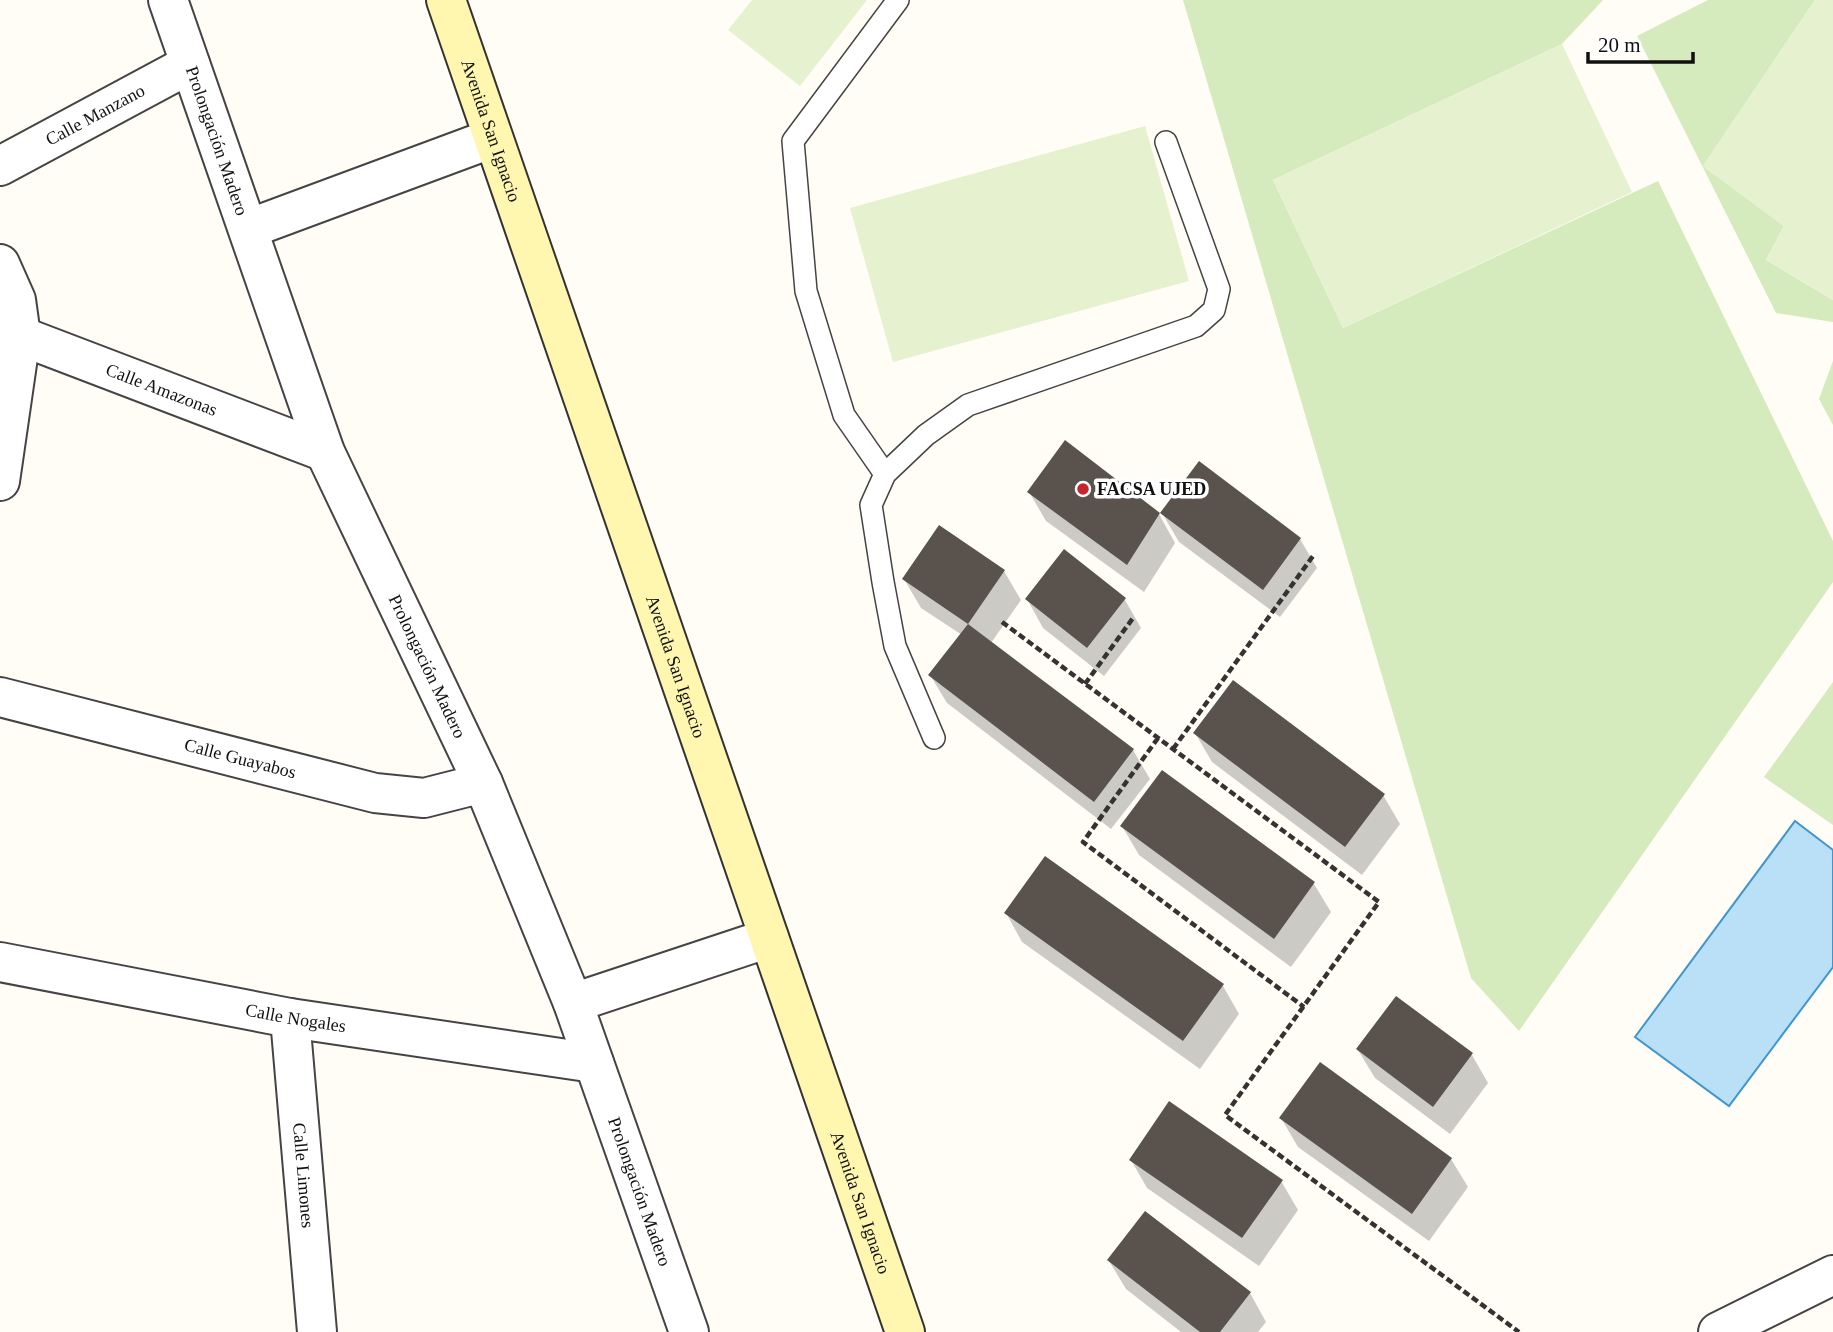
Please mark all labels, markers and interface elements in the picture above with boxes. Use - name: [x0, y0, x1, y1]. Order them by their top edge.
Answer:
- scale bar: [1588, 21, 1693, 65]
- text: 20 m: [1598, 33, 1641, 57]
- street label: Avenida San Ignacio: [457, 56, 525, 205]
- street label: Prolongación Madero: [182, 64, 252, 218]
- street label: Calle Manzano: [42, 80, 148, 150]
- street label: Calle Amazonas: [103, 359, 220, 420]
- place label: FACSA UJED: [1097, 479, 1206, 499]
- marker: FACSA UJED: [1075, 481, 1091, 497]
- street label: Prolongación Madero: [385, 591, 470, 741]
- street label: Avenida San Ignacio: [642, 593, 710, 741]
- street label: Calle Guayabos: [182, 735, 298, 782]
- street label: Calle Nogales: [244, 1000, 347, 1036]
- street label: Prolongación Madero: [604, 1115, 675, 1269]
- street label: Calle Limones: [289, 1122, 318, 1229]
- street label: Avenida San Ignacio: [827, 1129, 894, 1277]

